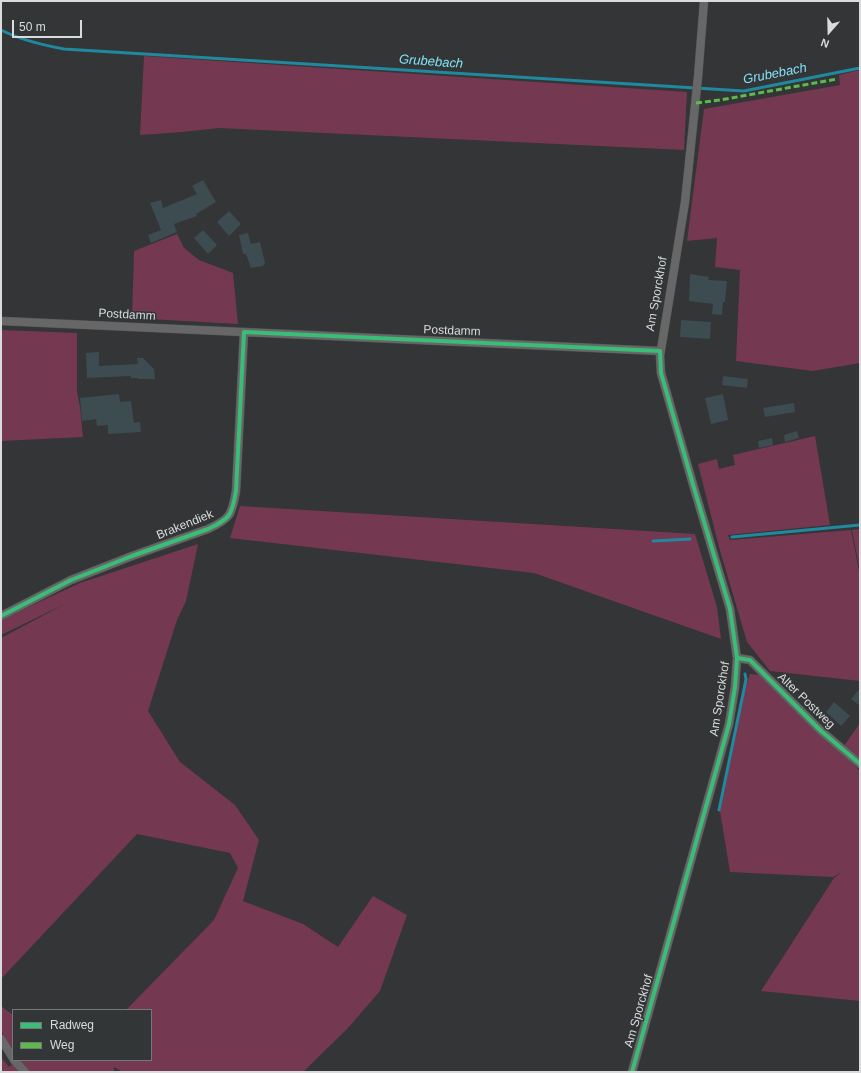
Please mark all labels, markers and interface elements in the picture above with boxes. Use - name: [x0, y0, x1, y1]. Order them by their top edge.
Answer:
- scale bar: [14, 12, 84, 38]
- north arrow: [809, 12, 849, 52]
- text: 50 m: [19, 20, 46, 34]
- text: N: [819, 36, 831, 50]
- water label: Grubebach: [398, 52, 464, 72]
- water label: Grubebach: [742, 60, 808, 88]
- street label: Am Sporckhof: [643, 256, 671, 332]
- street label: Postdamm: [98, 306, 156, 324]
- street label: Postdamm: [423, 323, 481, 339]
- street label: Brakendiek: [154, 507, 216, 543]
- street label: Am Sporckhof: [707, 661, 733, 737]
- street label: Alter Postweg: [774, 670, 838, 732]
- street label: Am Sporckhof: [622, 973, 656, 1049]
- legend: [12, 1009, 152, 1061]
- text: Radweg: [50, 1018, 94, 1032]
- text: Weg: [50, 1038, 74, 1052]

